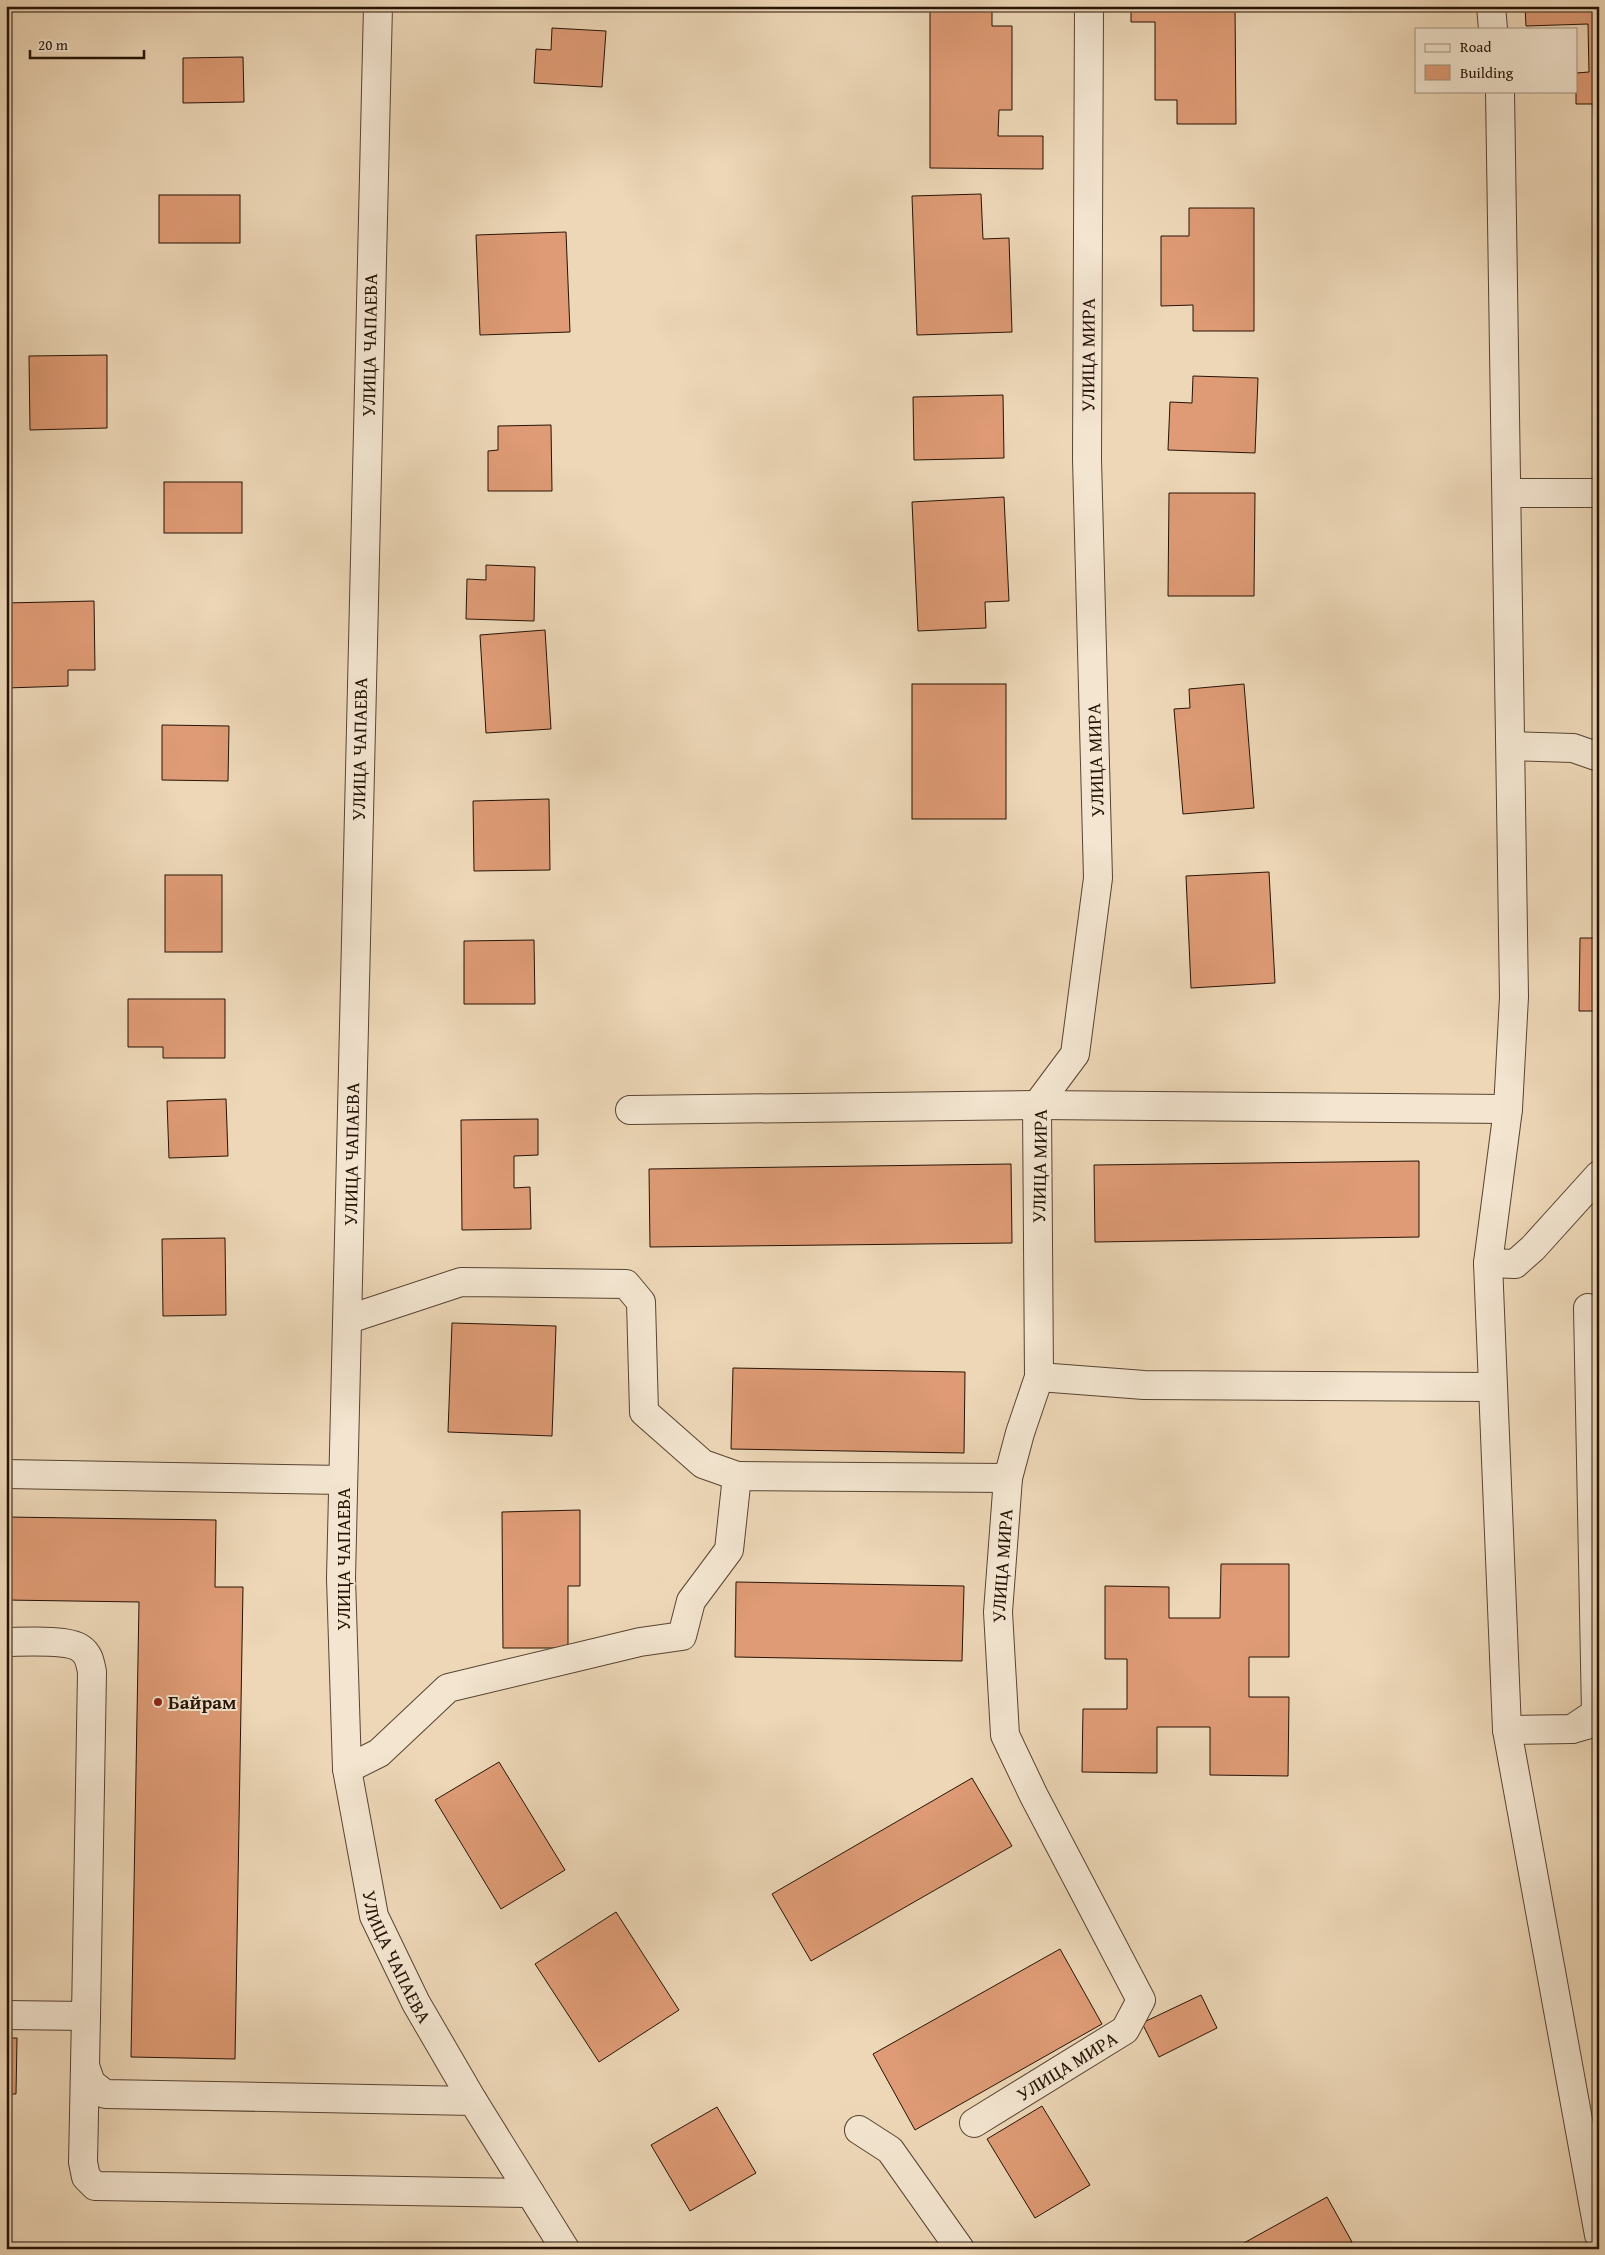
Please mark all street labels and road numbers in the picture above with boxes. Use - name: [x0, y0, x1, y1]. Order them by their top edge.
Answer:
- street label: УЛИЦА ЧАПАЕВА: [354, 273, 384, 417]
- street label: УЛИЦА МИРА: [1073, 297, 1102, 412]
- street label: УЛИЦА ЧАПАЕВА: [344, 677, 374, 821]
- street label: УЛИЦА МИРА: [1079, 702, 1111, 817]
- street label: УЛИЦА ЧАПАЕВА: [336, 1082, 366, 1226]
- street label: УЛИЦА МИРА: [1024, 1108, 1054, 1223]
- street label: УЛИЦА ЧАПАЕВА: [329, 1487, 357, 1631]
- street label: УЛИЦА МИРА: [984, 1507, 1020, 1623]
- street label: УЛИЦА ЧАПАЕВА: [356, 1888, 439, 2029]
- street label: УЛИЦА МИРА: [1011, 2024, 1123, 2108]

